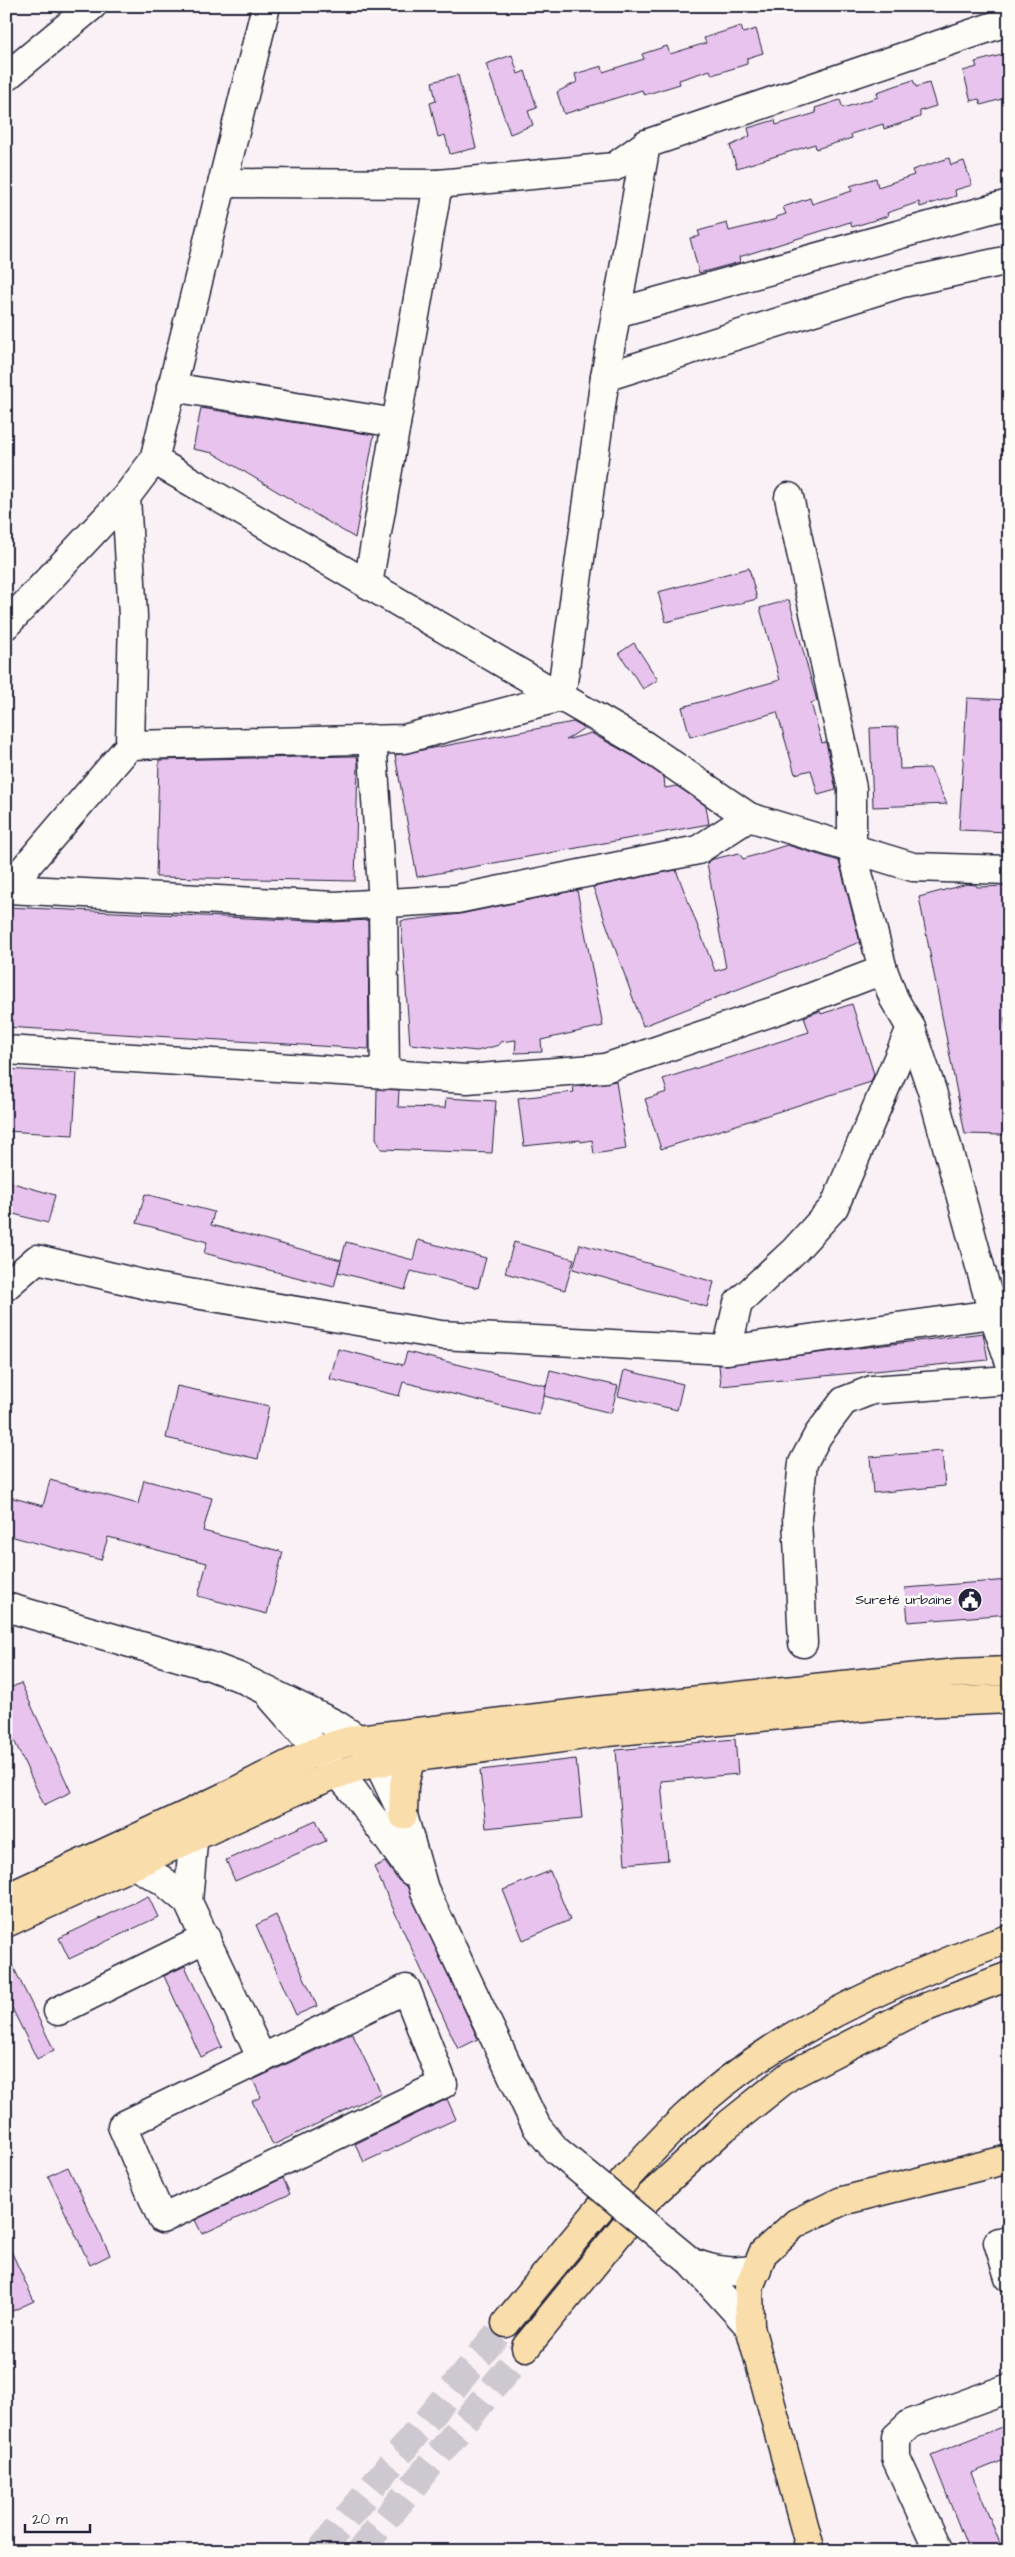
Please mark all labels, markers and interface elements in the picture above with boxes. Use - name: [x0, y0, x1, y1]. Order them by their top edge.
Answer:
- public building icon: Sureté urbaine: [957, 1587, 983, 1613]
- place label: Sureté urbaine: [855, 1590, 952, 1610]
- scale bar: [25, 2502, 90, 2534]
- text: 20 m: [32, 2509, 68, 2530]

